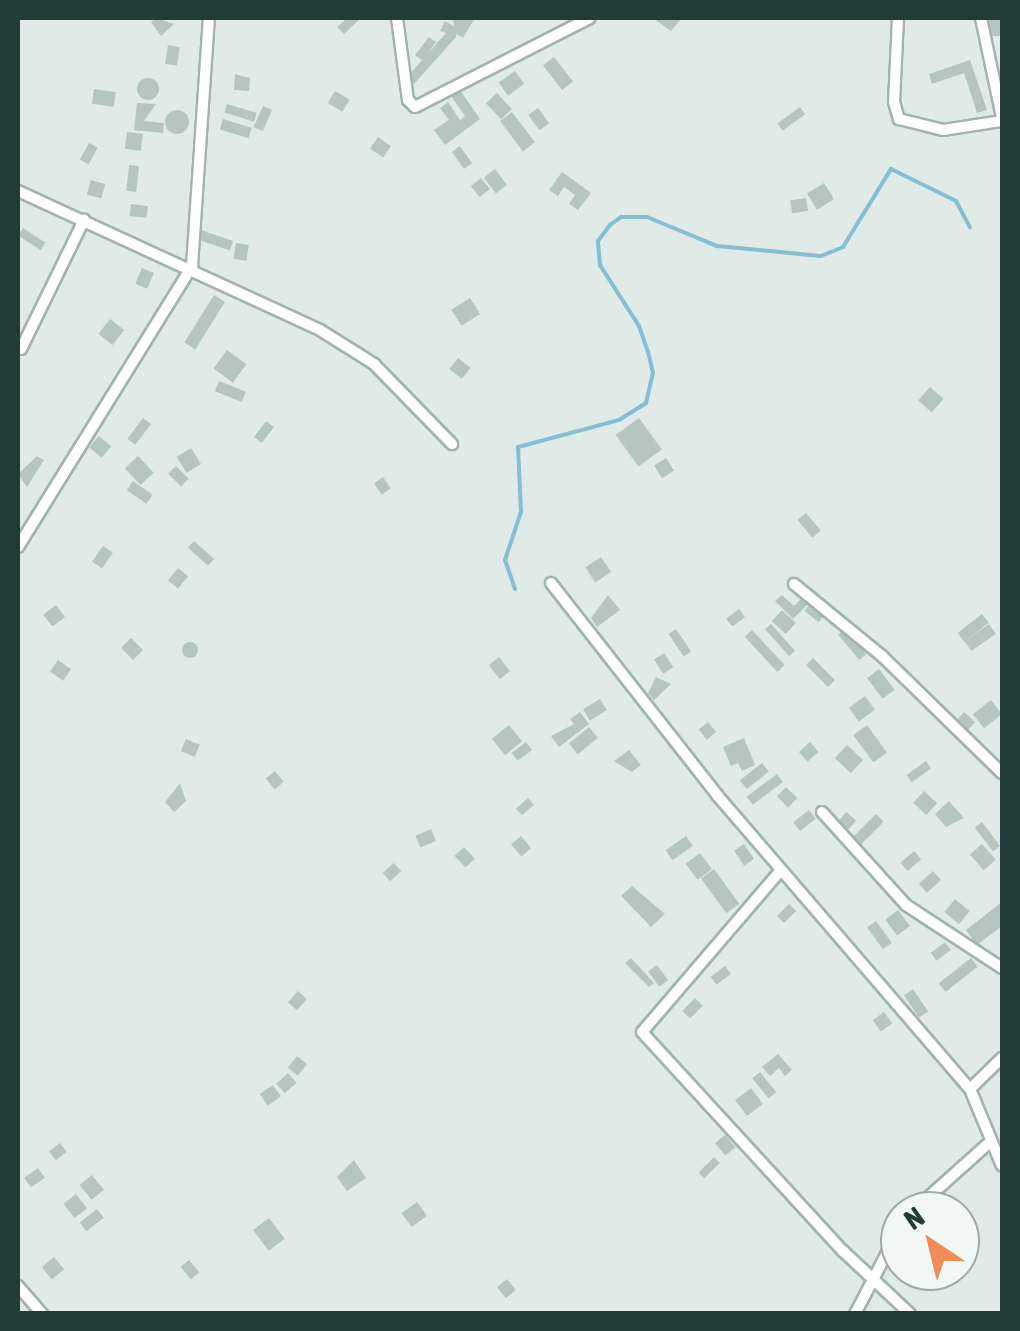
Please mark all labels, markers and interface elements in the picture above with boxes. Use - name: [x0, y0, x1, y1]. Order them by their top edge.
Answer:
- north arrow: [880, 1191, 980, 1291]
- text: N: [898, 1200, 930, 1236]

